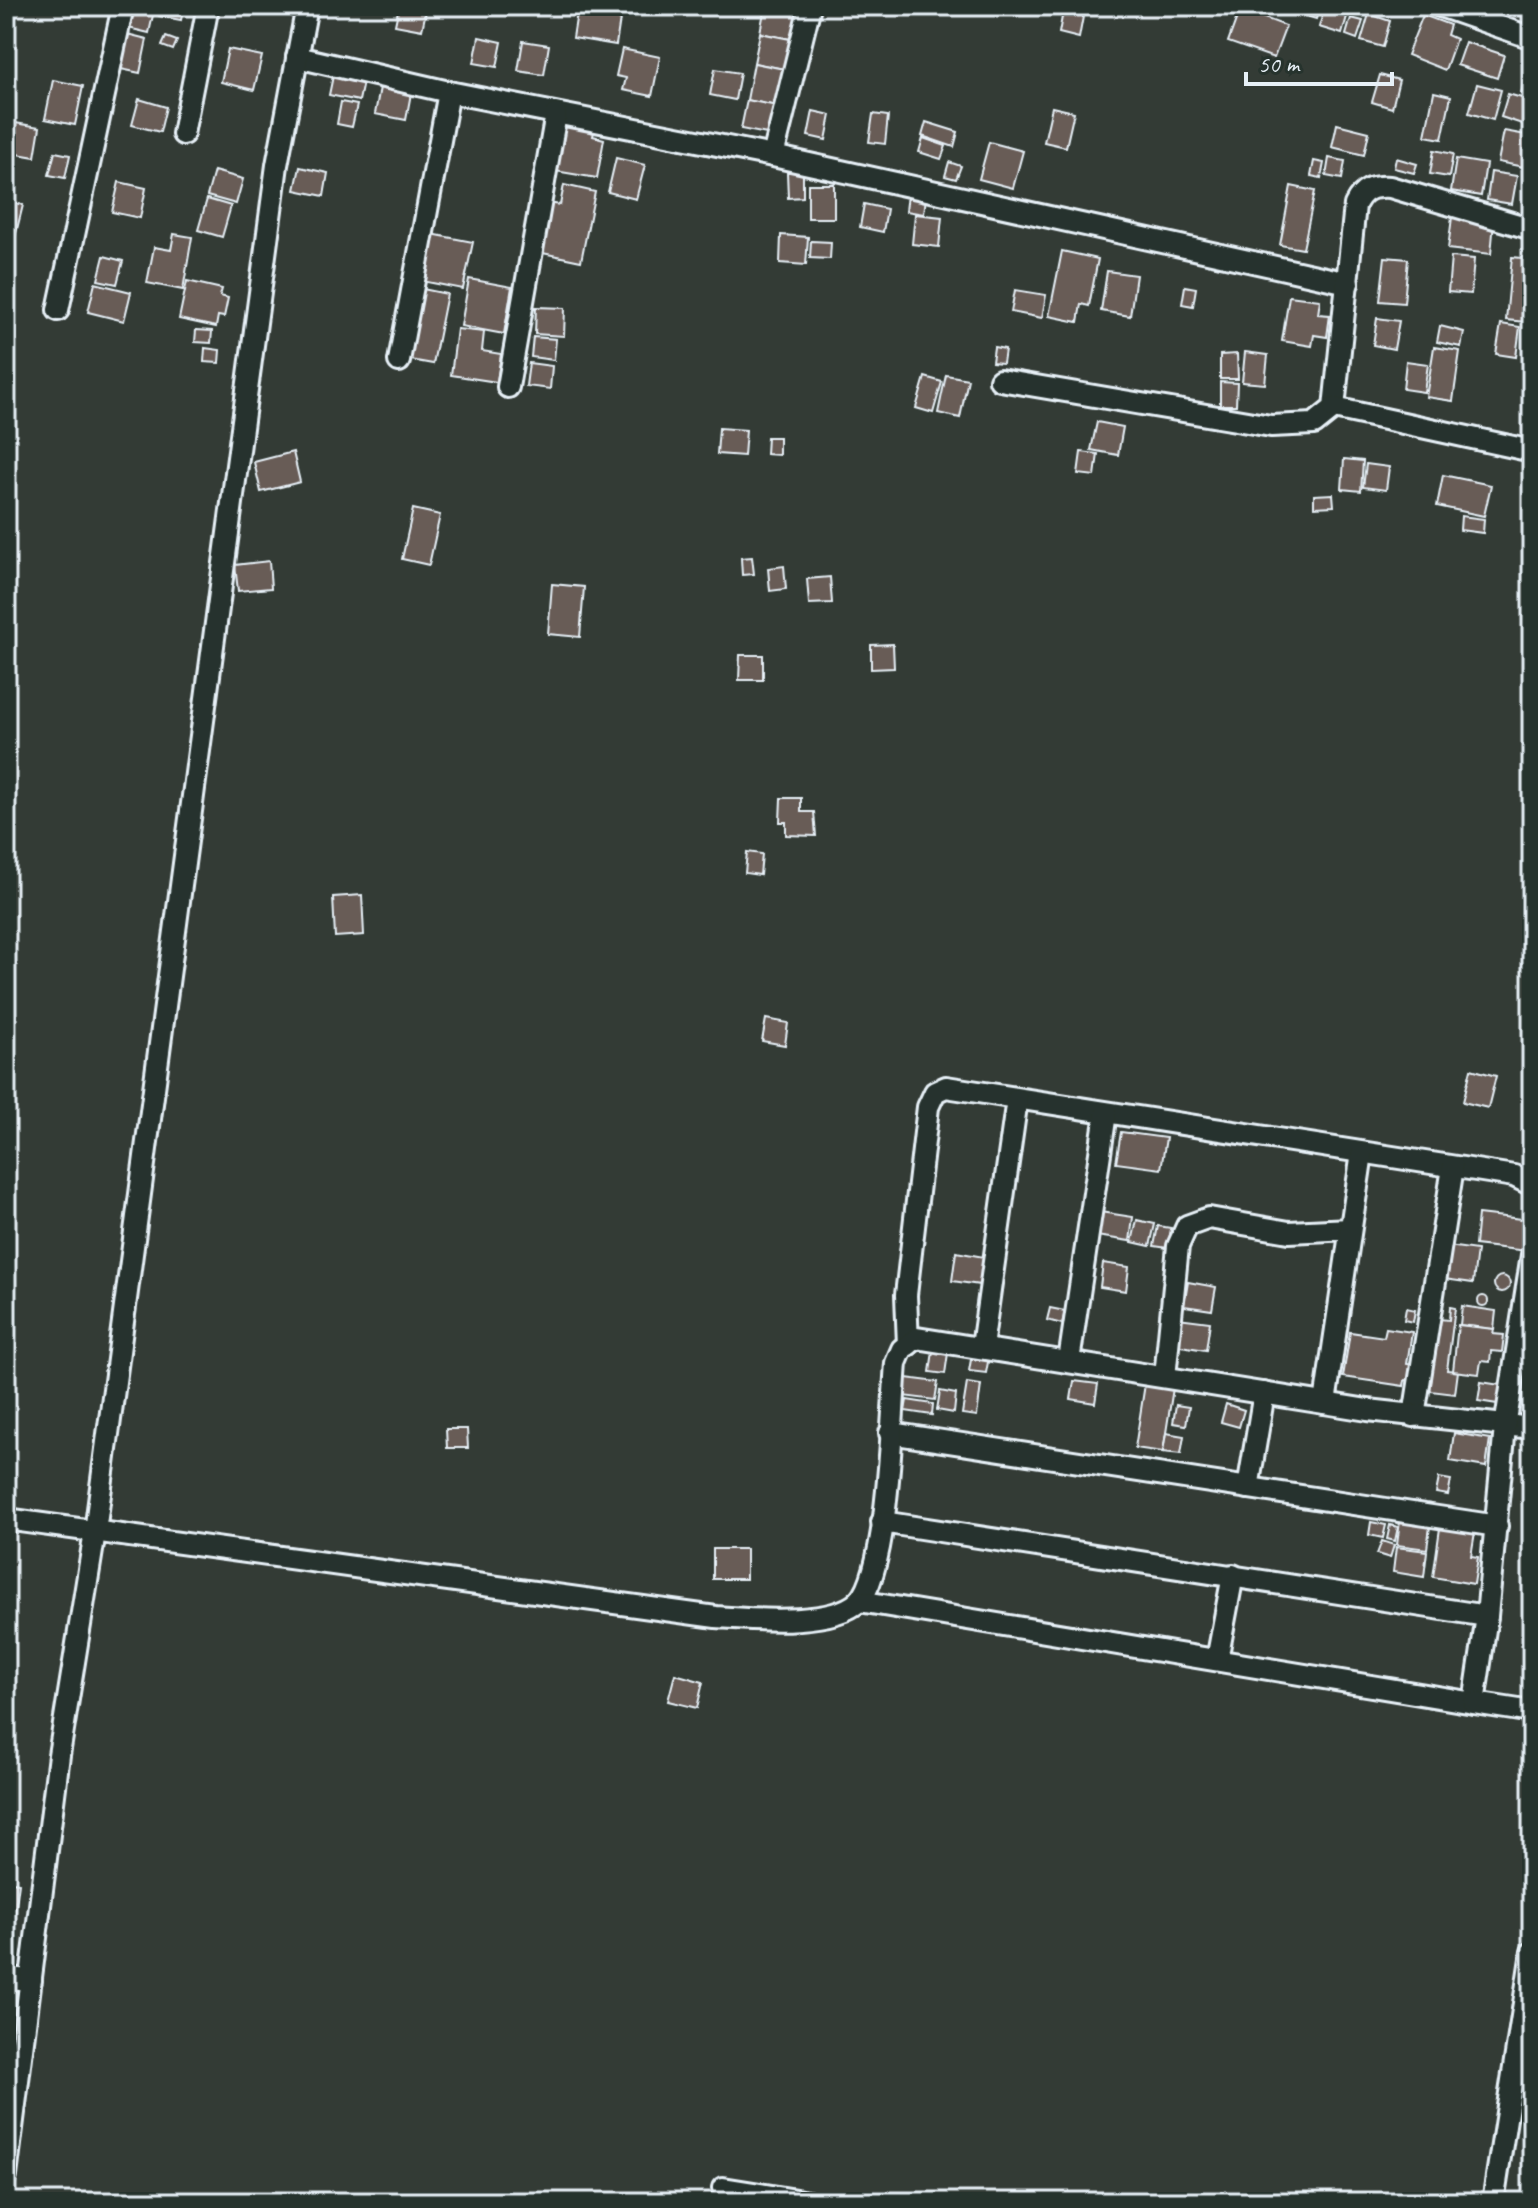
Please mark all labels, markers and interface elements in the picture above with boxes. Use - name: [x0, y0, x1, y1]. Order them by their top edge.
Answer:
- scale bar: [1246, 36, 1392, 86]
- text: 50 m: [1258, 49, 1301, 79]

